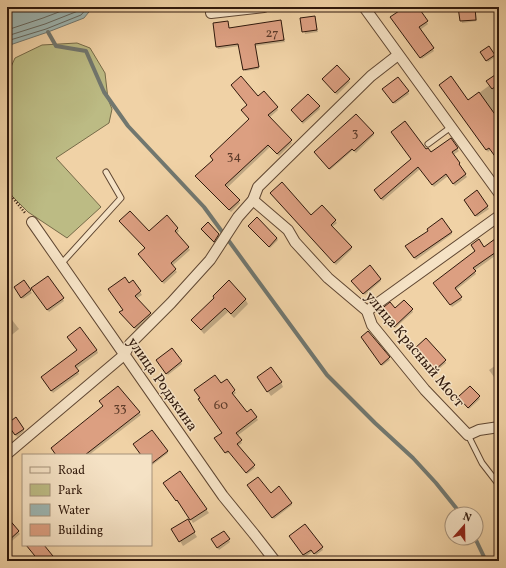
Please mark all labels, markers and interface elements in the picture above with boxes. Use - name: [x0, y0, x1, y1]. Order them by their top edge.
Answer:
- house number: 27: [266, 25, 278, 43]
- house number: 3: [352, 125, 359, 143]
- house number: 34: [227, 148, 241, 166]
- street label: улица Красный Мост: [359, 287, 469, 413]
- street label: улица Родькина: [121, 334, 202, 436]
- house number: 60: [214, 397, 228, 415]
- house number: 33: [113, 400, 127, 418]
- legend: [22, 454, 152, 546]
- text: Road: [58, 463, 85, 479]
- text: Park: [58, 483, 83, 499]
- text: Water: [58, 503, 90, 519]
- north arrow: [444, 506, 484, 546]
- text: N: [461, 510, 473, 526]
- text: Building: [58, 523, 103, 539]

